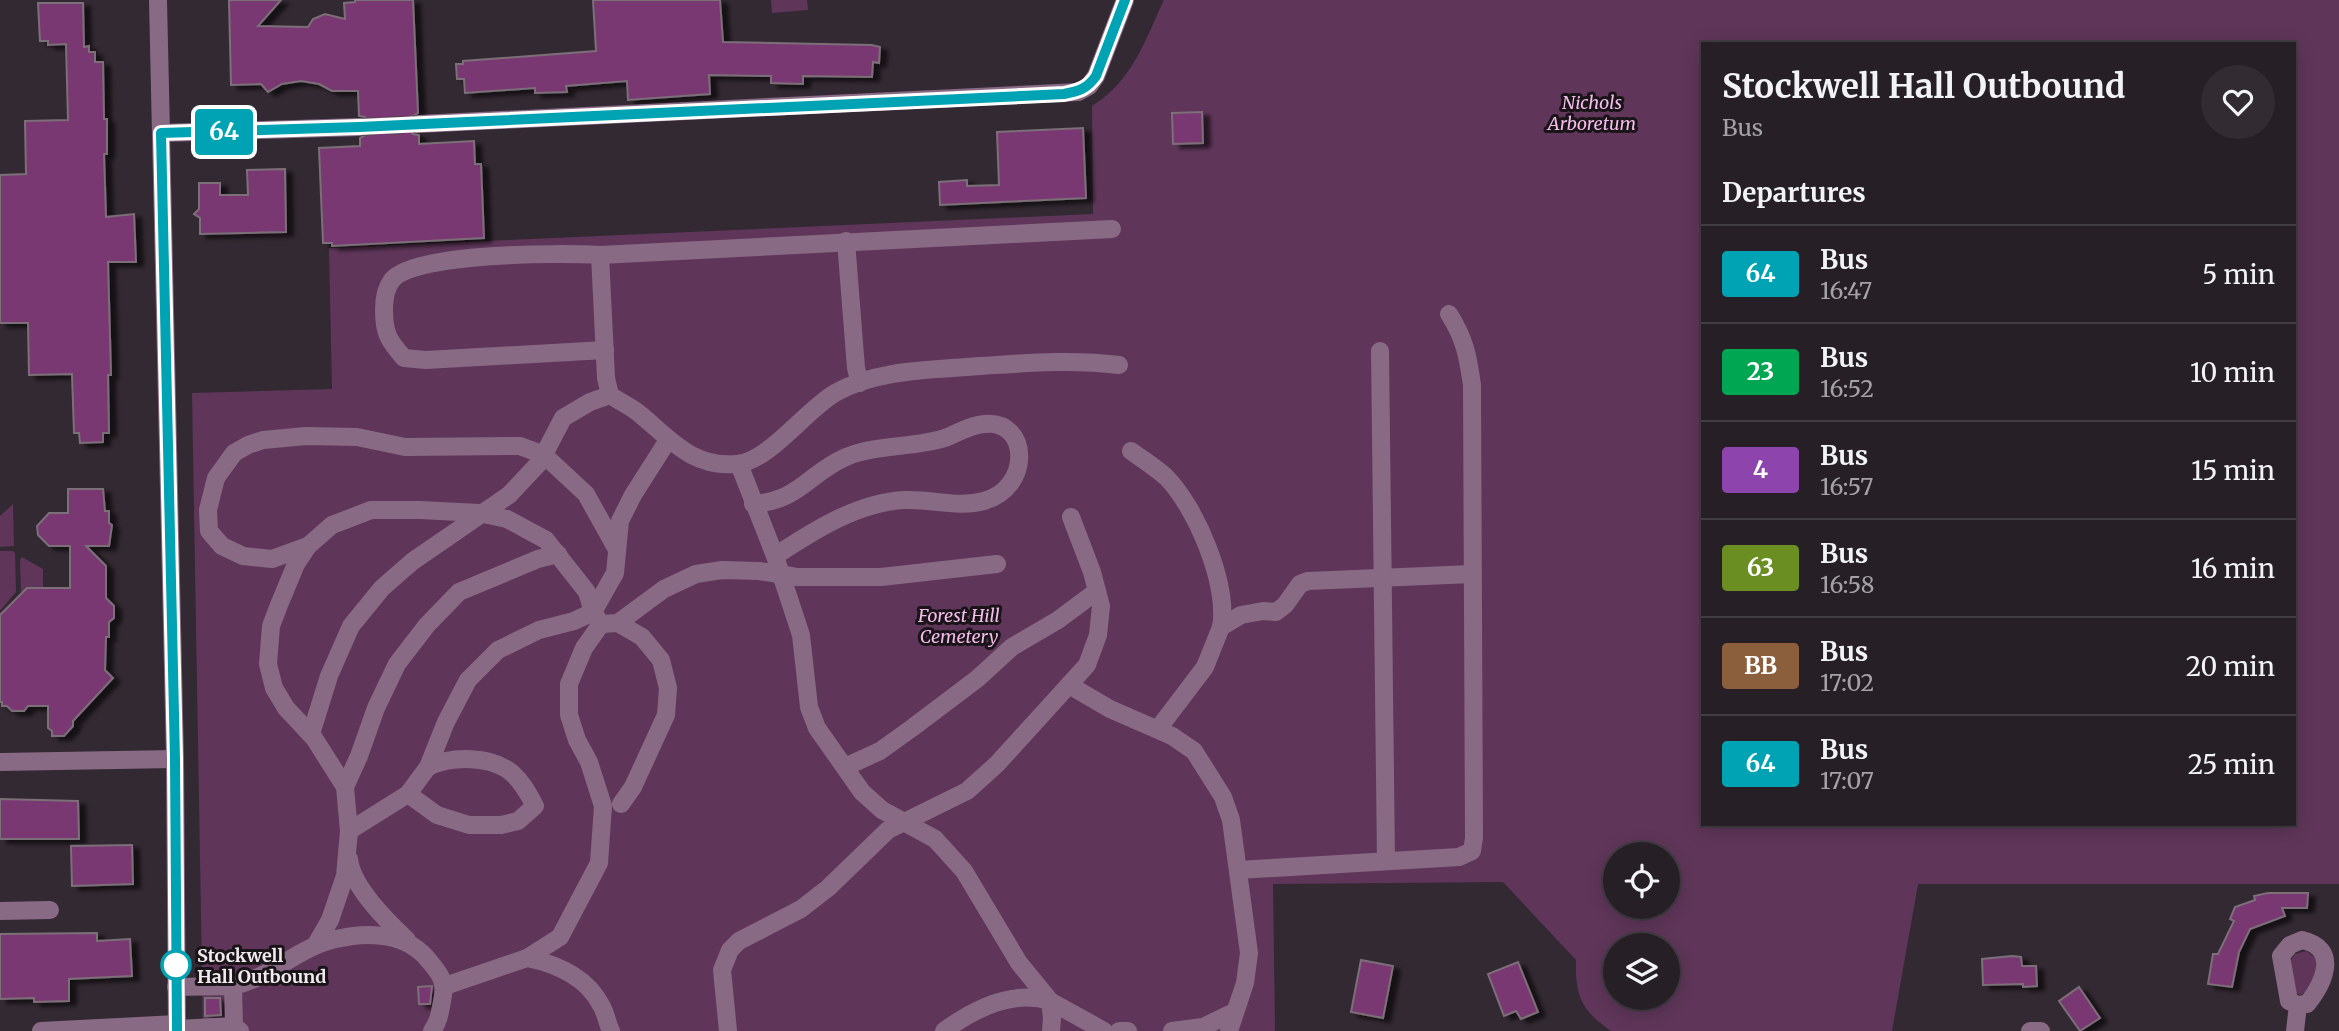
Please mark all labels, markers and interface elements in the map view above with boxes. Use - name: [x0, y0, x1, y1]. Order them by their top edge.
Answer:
- button: heart: [2201, 65, 2275, 139]
- text: Stockwell Hall Outbound: [1722, 66, 2125, 107]
- park label: Nichols Arboretum: [1546, 91, 1636, 135]
- line badge: 64: [192, 109, 256, 155]
- text: Bus: [1722, 113, 1763, 142]
- text: 64: [209, 116, 239, 147]
- text: Departures: [1722, 176, 1866, 209]
- text: Bus: [1820, 243, 1868, 276]
- text: 64: [1746, 258, 1776, 289]
- text: 5 min: [2202, 258, 2275, 291]
- text: 16:47: [1820, 276, 1872, 305]
- text: Bus: [1820, 341, 1868, 374]
- text: 23: [1747, 356, 1774, 387]
- text: 10 min: [2190, 356, 2275, 389]
- text: 16:52: [1820, 374, 1874, 403]
- text: Bus: [1820, 439, 1868, 472]
- text: 4: [1753, 454, 1768, 485]
- text: 15 min: [2191, 454, 2275, 487]
- text: 16:57: [1820, 472, 1873, 501]
- text: Bus: [1820, 537, 1868, 570]
- text: 63: [1747, 552, 1774, 583]
- text: 16 min: [2191, 552, 2275, 585]
- text: 16:58: [1820, 570, 1874, 599]
- park label: Forest Hill Cemetery: [917, 604, 1000, 648]
- text: Bus: [1820, 635, 1868, 668]
- text: BB: [1744, 650, 1777, 681]
- text: 20 min: [2186, 650, 2275, 683]
- text: 17:02: [1820, 668, 1874, 697]
- text: Bus: [1820, 733, 1868, 766]
- text: 64: [1746, 748, 1776, 779]
- text: 25 min: [2188, 748, 2275, 781]
- text: 17:07: [1820, 766, 1874, 795]
- map controls: [1603, 842, 1680, 1010]
- button: locate: [1603, 842, 1680, 919]
- button: layers: [1603, 933, 1680, 1010]
- place label: Stockwell Hall Outbound: [197, 944, 326, 988]
- marker: Stockwell Hall Outbound: [161, 950, 191, 980]

